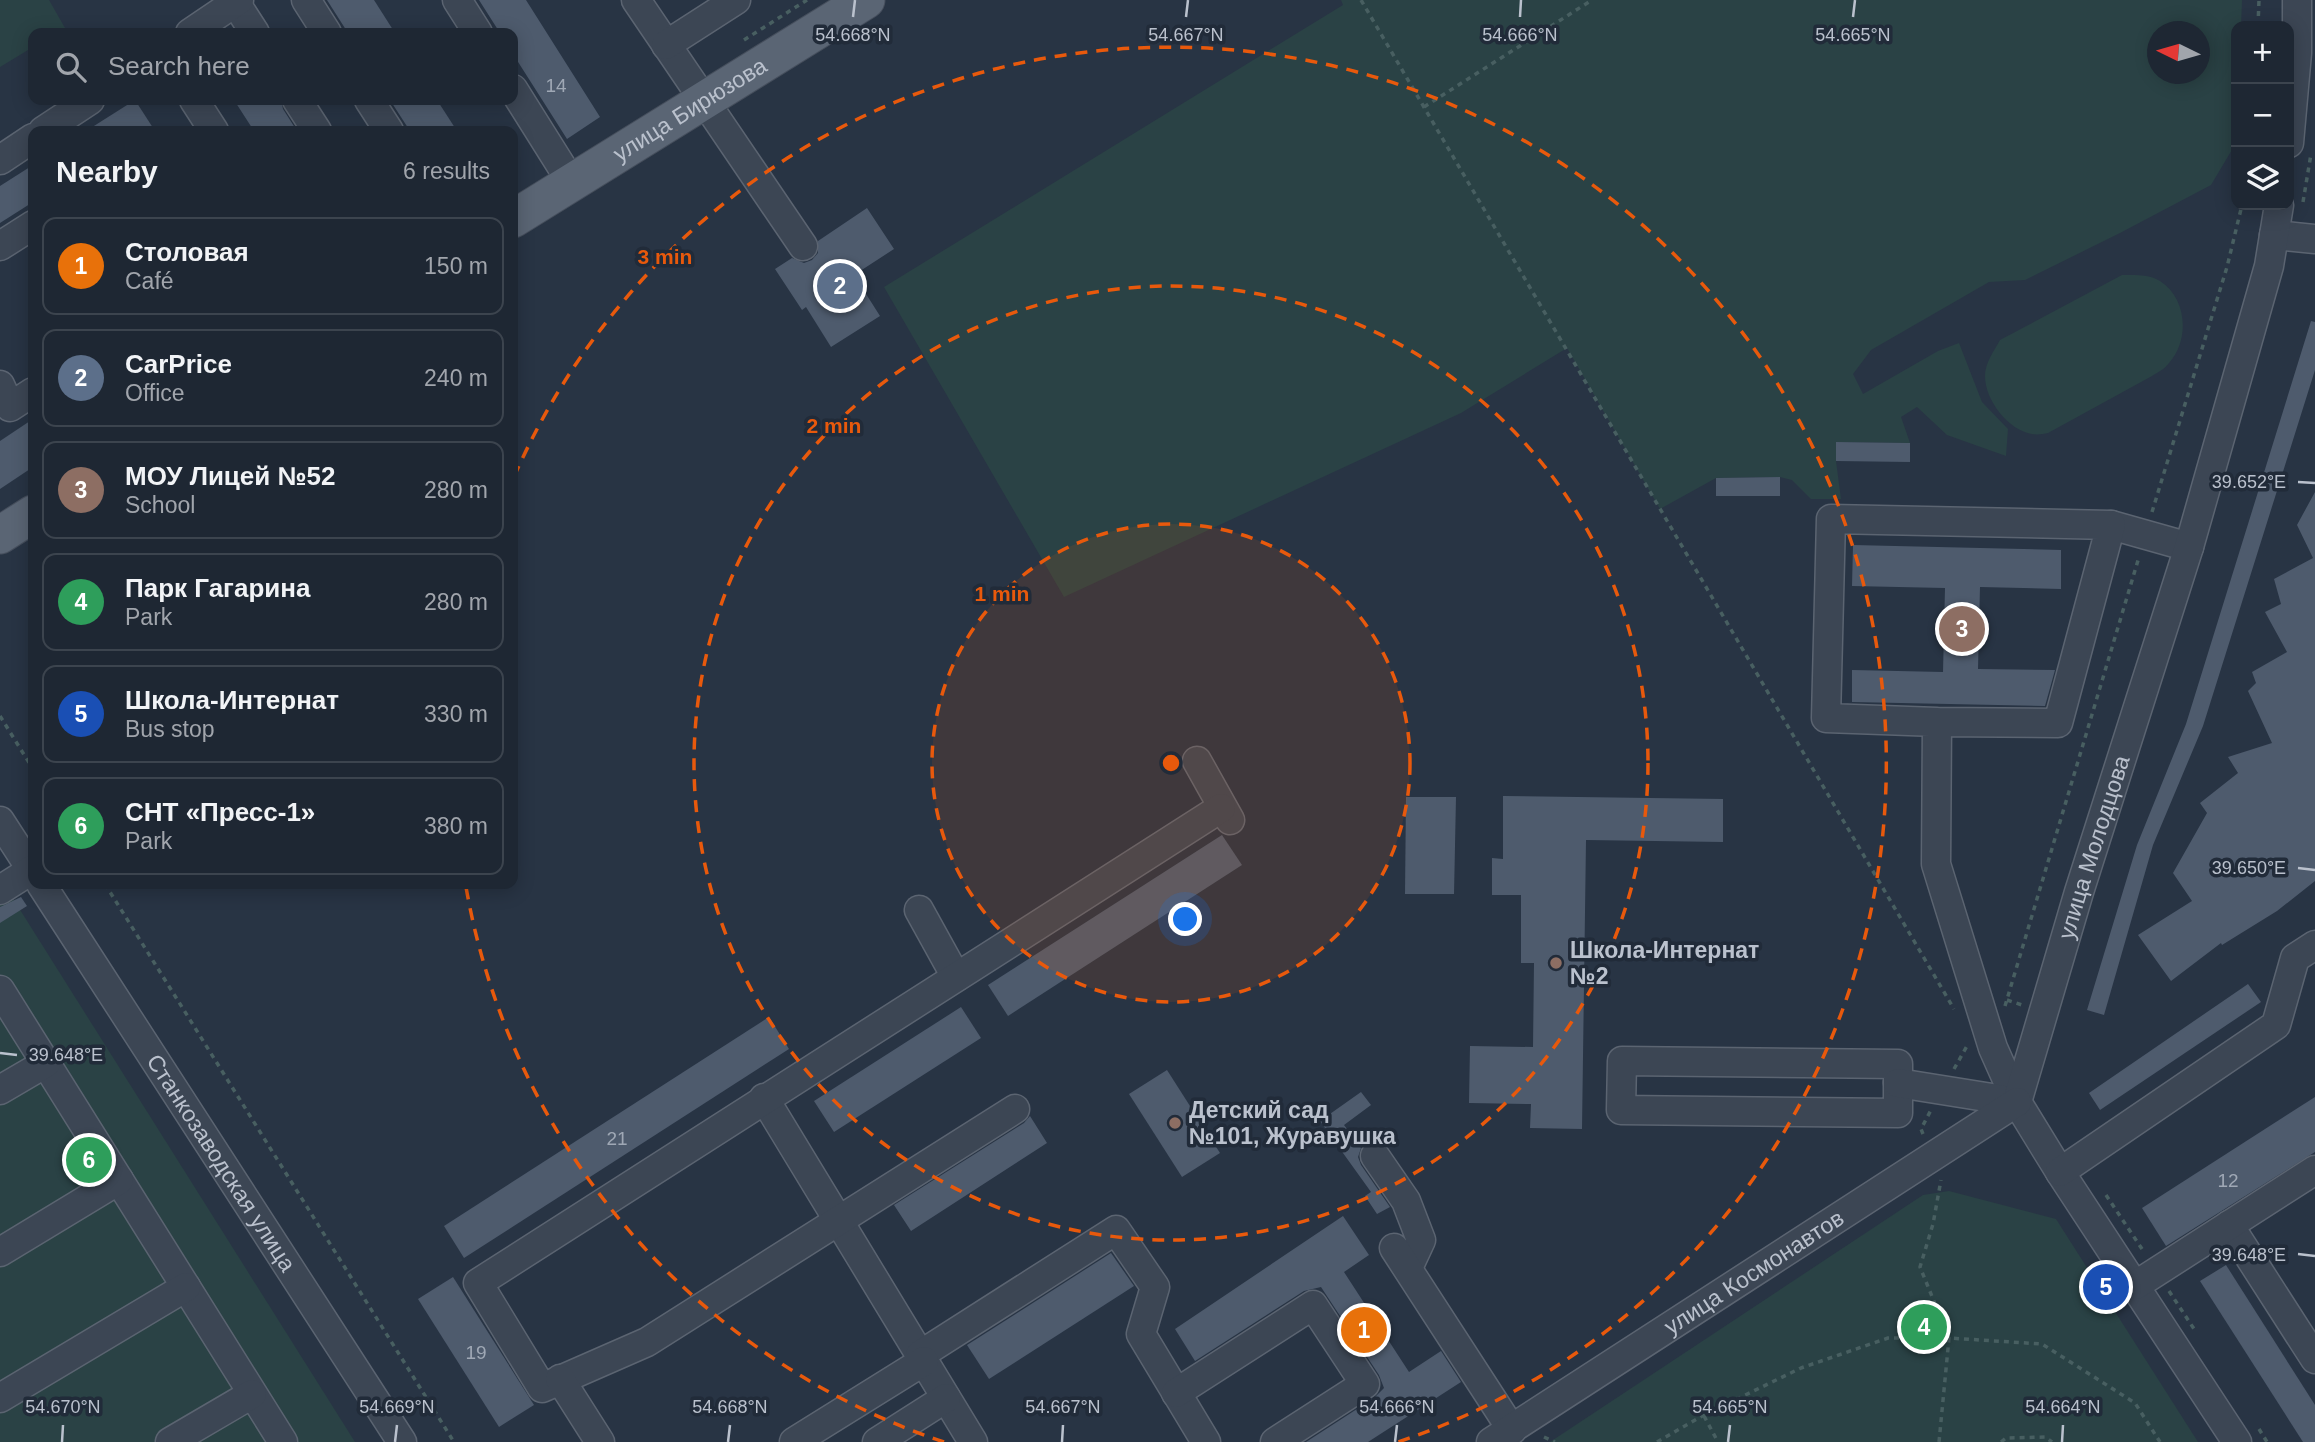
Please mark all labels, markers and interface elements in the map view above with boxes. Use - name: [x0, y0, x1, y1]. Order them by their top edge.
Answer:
- north arrow: [2147, 21, 2210, 84]
- map controls: [2231, 21, 2294, 210]
- button: +: [2231, 21, 2294, 84]
- text: 54.668°N: [815, 25, 891, 45]
- text: 54.667°N: [1148, 25, 1224, 45]
- text: 54.666°N: [1482, 25, 1558, 45]
- text: 54.665°N: [1815, 25, 1891, 45]
- search box: [28, 28, 518, 105]
- icon: search: [52, 48, 90, 86]
- text: Search here: [108, 51, 250, 81]
- street label: улица Бирюзова: [608, 52, 771, 167]
- house number: 14: [545, 75, 567, 96]
- button: −: [2231, 84, 2294, 147]
- button: layers: [2231, 147, 2294, 210]
- text: Nearby: [56, 155, 158, 188]
- text: 6 results: [403, 158, 490, 184]
- text: Столовая: [125, 237, 249, 267]
- text: 3 min: [638, 245, 692, 268]
- text: 1: [75, 253, 87, 279]
- text: 150 m: [424, 253, 488, 279]
- pin: 2: [817, 260, 863, 312]
- text: Café: [125, 268, 174, 294]
- text: CarPrice: [125, 349, 232, 379]
- text: 2: [75, 365, 87, 391]
- text: 240 m: [424, 365, 488, 391]
- text: Office: [125, 380, 185, 406]
- text: 2 min: [807, 414, 861, 437]
- text: МОУ Лицей №52: [125, 461, 335, 491]
- text: 39.652°E: [2212, 472, 2286, 492]
- text: 3: [75, 477, 87, 503]
- text: 280 m: [424, 477, 488, 503]
- text: School: [125, 492, 195, 518]
- text: Парк Гагарина: [125, 573, 310, 603]
- text: 1 min: [975, 582, 1029, 605]
- text: 4: [75, 589, 87, 615]
- text: 280 m: [424, 589, 488, 615]
- pin: 3: [1939, 603, 1985, 655]
- text: Park: [125, 604, 172, 630]
- text: Школа-Интернат: [125, 685, 339, 715]
- text: 5: [75, 701, 87, 727]
- text: 330 m: [424, 701, 488, 727]
- text: Bus stop: [125, 716, 215, 742]
- centre of rings: [1159, 751, 1183, 775]
- street label: улица Молодцова: [2053, 752, 2135, 942]
- text: СНТ «Пресс-1»: [125, 797, 315, 827]
- text: 6: [75, 813, 87, 839]
- text: 380 m: [424, 813, 488, 839]
- text: Park: [125, 828, 172, 854]
- text: 39.650°E: [2212, 858, 2286, 878]
- your location: [1168, 902, 1202, 936]
- place label: Школа-Интернат №2: [1570, 937, 1759, 989]
- marker: Школа-Интернат №2: [1548, 955, 1564, 971]
- text: 39.648°E: [29, 1045, 103, 1065]
- street label: Станкозаводская улица: [142, 1049, 301, 1276]
- place label: Детский сад №101, Журавушка: [1189, 1097, 1396, 1149]
- marker: Детский сад №101, Журавушка: [1167, 1115, 1183, 1131]
- house number: 21: [606, 1128, 628, 1149]
- pin: 6: [66, 1134, 112, 1186]
- house number: 12: [2217, 1170, 2239, 1191]
- street label: улица Космонавтов: [1659, 1205, 1848, 1340]
- text: 39.648°E: [2212, 1245, 2286, 1265]
- pin: 5: [2083, 1261, 2129, 1313]
- pin: 4: [1901, 1301, 1947, 1353]
- pin: 1: [1341, 1304, 1387, 1356]
- house number: 19: [465, 1342, 487, 1363]
- text: 54.670°N: [25, 1397, 101, 1417]
- text: 54.669°N: [359, 1397, 435, 1417]
- text: 54.668°N: [692, 1397, 768, 1417]
- text: 54.667°N: [1025, 1397, 1101, 1417]
- text: 54.666°N: [1359, 1397, 1435, 1417]
- text: 54.665°N: [1692, 1397, 1768, 1417]
- text: 54.664°N: [2025, 1397, 2101, 1417]

